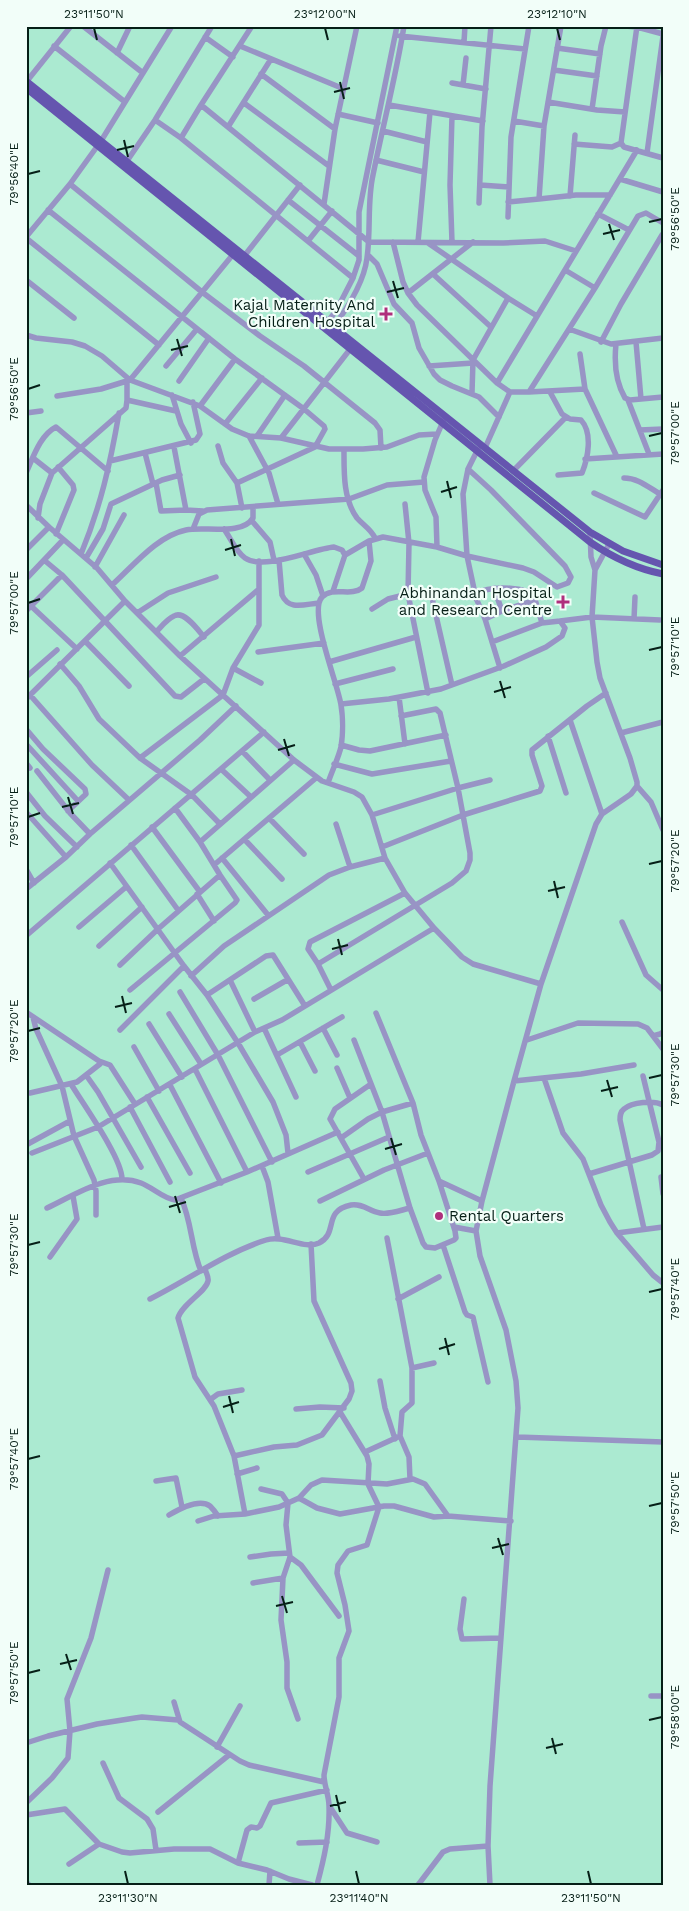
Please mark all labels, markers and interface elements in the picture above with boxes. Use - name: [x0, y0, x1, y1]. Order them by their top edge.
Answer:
- text: 23°11'50"N: [64, 7, 124, 21]
- text: 23°12'00"N: [294, 7, 356, 21]
- text: 23°12'10"N: [527, 7, 587, 21]
- text: 79°56'40"E: [7, 142, 21, 205]
- text: 79°56'50"E: [668, 187, 682, 251]
- place label: Kajal Maternity And Children Hospital: [233, 296, 375, 331]
- marker: Kajal Maternity And Children Hospital: [379, 307, 393, 321]
- text: 79°56'50"E: [7, 357, 21, 421]
- text: 79°57'00"E: [668, 401, 682, 465]
- text: 79°57'00"E: [7, 571, 21, 635]
- place label: Abhinandan Hospital and Research Centre: [399, 584, 552, 619]
- marker: Abhinandan Hospital and Research Centre: [556, 595, 570, 609]
- text: 79°57'10"E: [668, 616, 682, 677]
- text: 79°57'10"E: [7, 786, 21, 847]
- text: 79°57'20"E: [668, 829, 682, 893]
- text: 79°57'20"E: [7, 999, 21, 1063]
- text: 79°57'30"E: [668, 1043, 682, 1107]
- place label: Rental Quarters: [449, 1207, 564, 1225]
- marker: Rental Quarters: [433, 1210, 445, 1222]
- text: 79°57'30"E: [7, 1213, 21, 1277]
- text: 79°57'40"E: [668, 1257, 682, 1320]
- text: 79°57'40"E: [7, 1427, 21, 1490]
- text: 79°57'50"E: [668, 1471, 682, 1535]
- text: 79°57'50"E: [7, 1641, 21, 1705]
- text: 79°58'00"E: [668, 1685, 682, 1749]
- text: 23°11'30"N: [98, 1891, 158, 1905]
- text: 23°11'40"N: [329, 1891, 389, 1905]
- text: 23°11'50"N: [561, 1891, 621, 1905]

